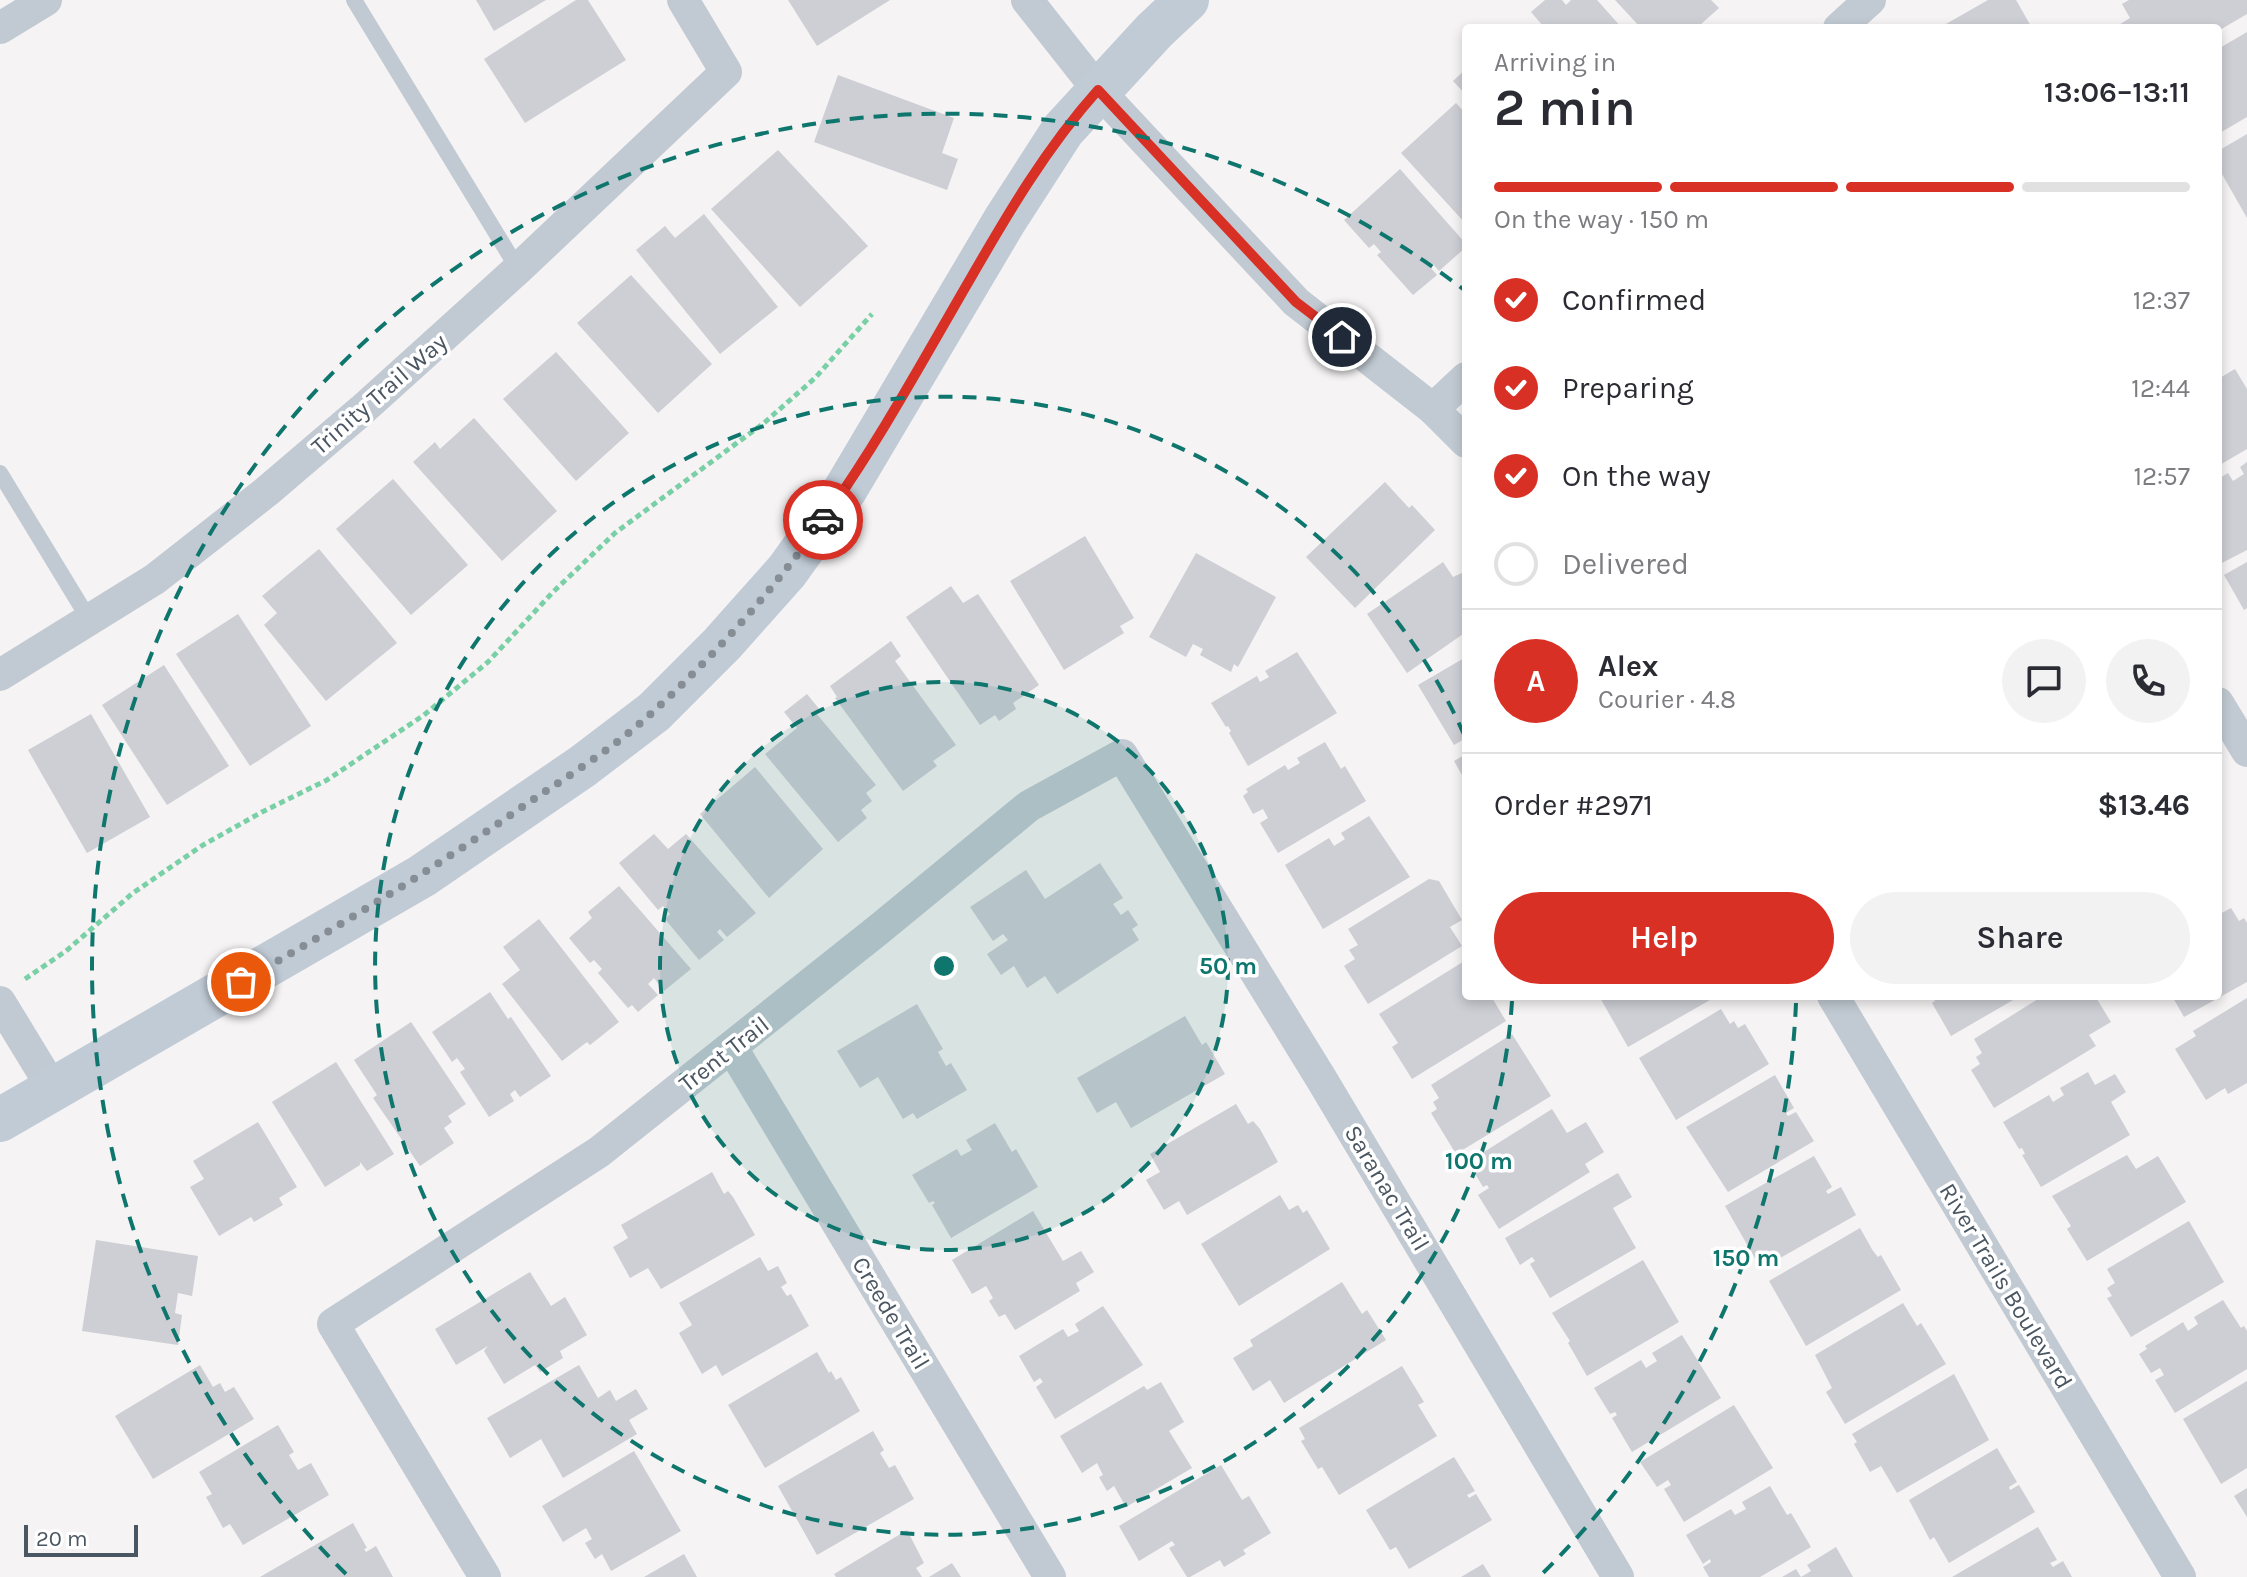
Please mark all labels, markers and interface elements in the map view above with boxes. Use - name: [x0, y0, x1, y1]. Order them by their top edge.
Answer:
- text: Arriving in: [1494, 47, 1616, 78]
- text: 13:06–13:11: [2044, 74, 2190, 110]
- text: 2 min: [1494, 77, 1636, 138]
- text: On the way · 150 m: [1494, 204, 1709, 235]
- icon: check: [1494, 278, 1538, 322]
- text: Confirmed: [1562, 282, 1706, 318]
- text: 12:37: [2133, 285, 2190, 316]
- pin: [1308, 303, 1376, 371]
- icon: home: [1320, 315, 1364, 359]
- street label: Trinity Trail Way: [306, 328, 452, 460]
- icon: check: [1494, 366, 1538, 410]
- text: Preparing: [1562, 370, 1694, 406]
- text: 12:44: [2131, 373, 2190, 404]
- icon: check: [1494, 454, 1538, 498]
- text: On the way: [1562, 458, 1711, 494]
- text: 12:57: [2133, 461, 2190, 492]
- courier: [783, 480, 863, 560]
- icon: car: [801, 498, 845, 542]
- text: Delivered: [1562, 546, 1689, 582]
- button: chat: [2002, 639, 2086, 723]
- button: phone: [2106, 639, 2190, 723]
- text: Alex: [1598, 648, 1658, 684]
- text: A: [1527, 663, 1545, 699]
- text: Courier · 4.8: [1598, 684, 1736, 715]
- text: Order #2971: [1494, 787, 1653, 823]
- text: $13.46: [2097, 787, 2190, 823]
- button: Help: [1494, 892, 1834, 984]
- button: Share: [1850, 892, 2190, 984]
- pin: [207, 948, 275, 1016]
- centre of rings: [930, 952, 958, 980]
- text: 50 m: [1199, 952, 1257, 980]
- icon: bag: [219, 960, 263, 1004]
- street label: Trent Trail: [673, 1010, 775, 1098]
- street label: Saranac Trail: [1339, 1120, 1435, 1256]
- text: 100 m: [1445, 1147, 1513, 1175]
- street label: River Trails Boulevard: [1934, 1178, 2078, 1394]
- text: 150 m: [1713, 1244, 1779, 1272]
- street label: Creede Trail: [846, 1252, 936, 1374]
- scale bar: [24, 1521, 138, 1557]
- text: 20 m: [36, 1526, 88, 1552]

